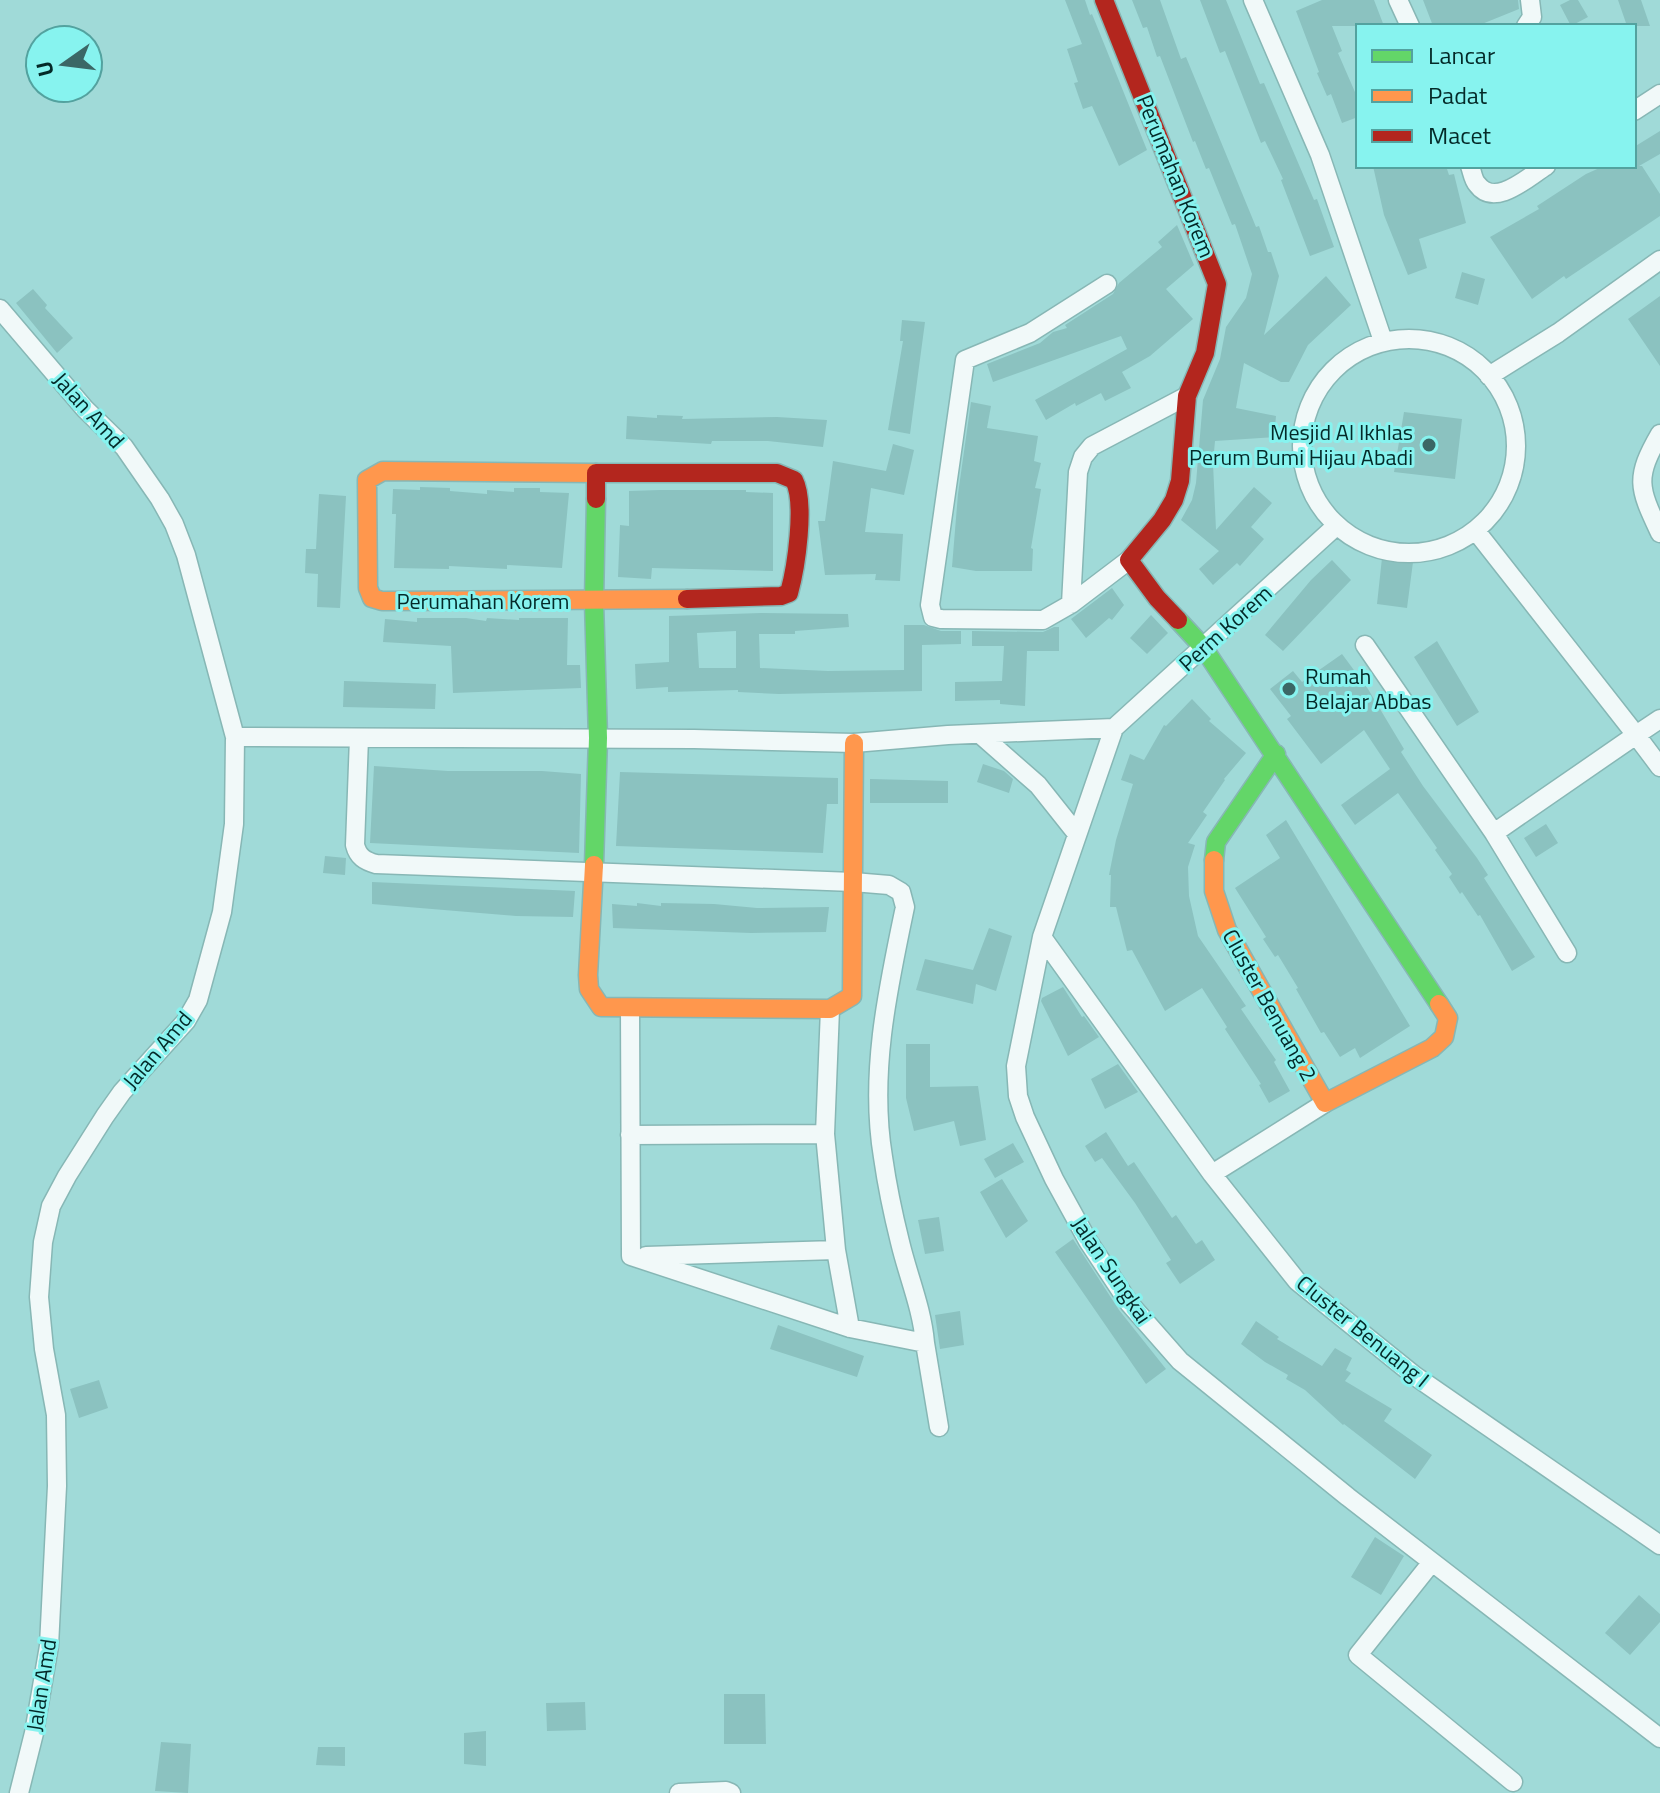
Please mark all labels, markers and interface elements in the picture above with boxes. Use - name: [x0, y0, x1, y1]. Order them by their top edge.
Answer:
- north arrow: [24, 24, 104, 104]
- legend: [1356, 24, 1636, 168]
- text: Lancar: [1428, 37, 1495, 73]
- text: U: [26, 58, 63, 80]
- text: Padat: [1428, 77, 1488, 113]
- street label: Perumahan Korem: [1128, 89, 1224, 263]
- text: Macet: [1428, 117, 1492, 153]
- street label: Jalan Amd: [45, 364, 133, 456]
- place label: Mesjid Al Ikhlas Perum Bumi Hijau Abadi: [1189, 415, 1413, 474]
- marker: Mesjid Al Ikhlas Perum Bumi Hijau Abadi: [1420, 436, 1438, 454]
- street label: Perm Korem: [1171, 577, 1279, 679]
- street label: Perumahan Korem: [397, 584, 569, 618]
- place label: Rumah Belajar Abbas: [1305, 659, 1432, 718]
- marker: Rumah Belajar Abbas: [1280, 680, 1298, 698]
- street label: Cluster Benuang 2: [1214, 923, 1326, 1087]
- street label: Jalan Amd: [114, 1003, 200, 1097]
- street label: Jalan Sungkai: [1063, 1209, 1161, 1331]
- street label: Cluster Benuang I: [1289, 1267, 1437, 1395]
- street label: Jalan Amd: [17, 1636, 65, 1734]

